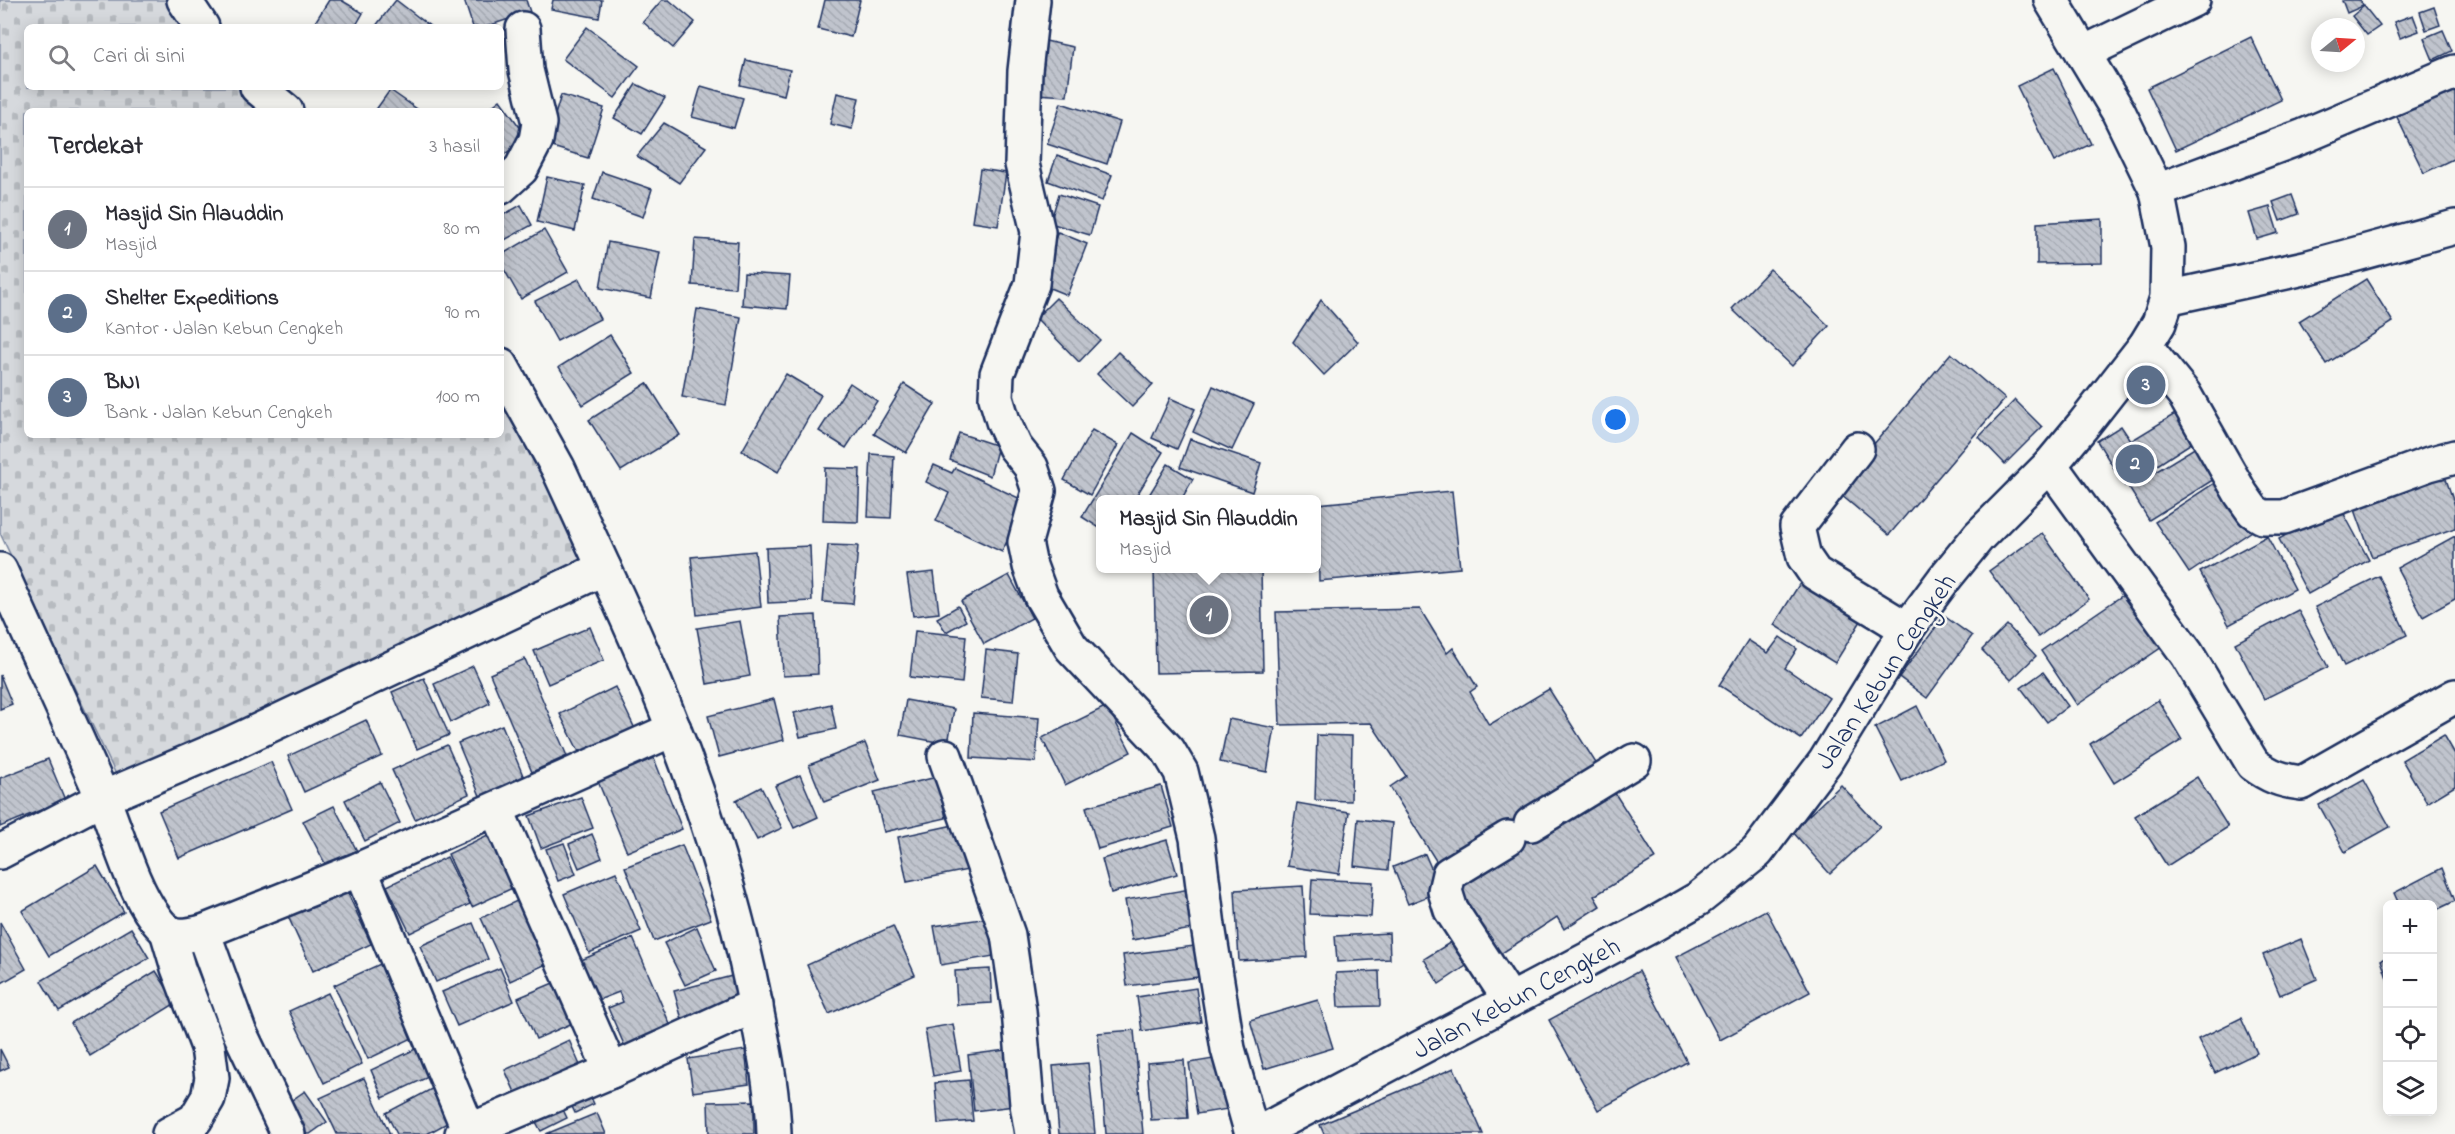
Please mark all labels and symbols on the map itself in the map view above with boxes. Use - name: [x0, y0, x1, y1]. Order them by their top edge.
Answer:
- north arrow: [2311, 18, 2365, 72]
- pin: 3: [2126, 362, 2166, 408]
- your location: [1601, 405, 1630, 434]
- pin: 2: [2116, 442, 2154, 486]
- street label: Jalan Kebun Cengkeh: [1807, 566, 1968, 779]
- pin: 1: [1190, 592, 1228, 638]
- street label: Jalan Kebun Cengkeh: [1407, 928, 1628, 1070]

